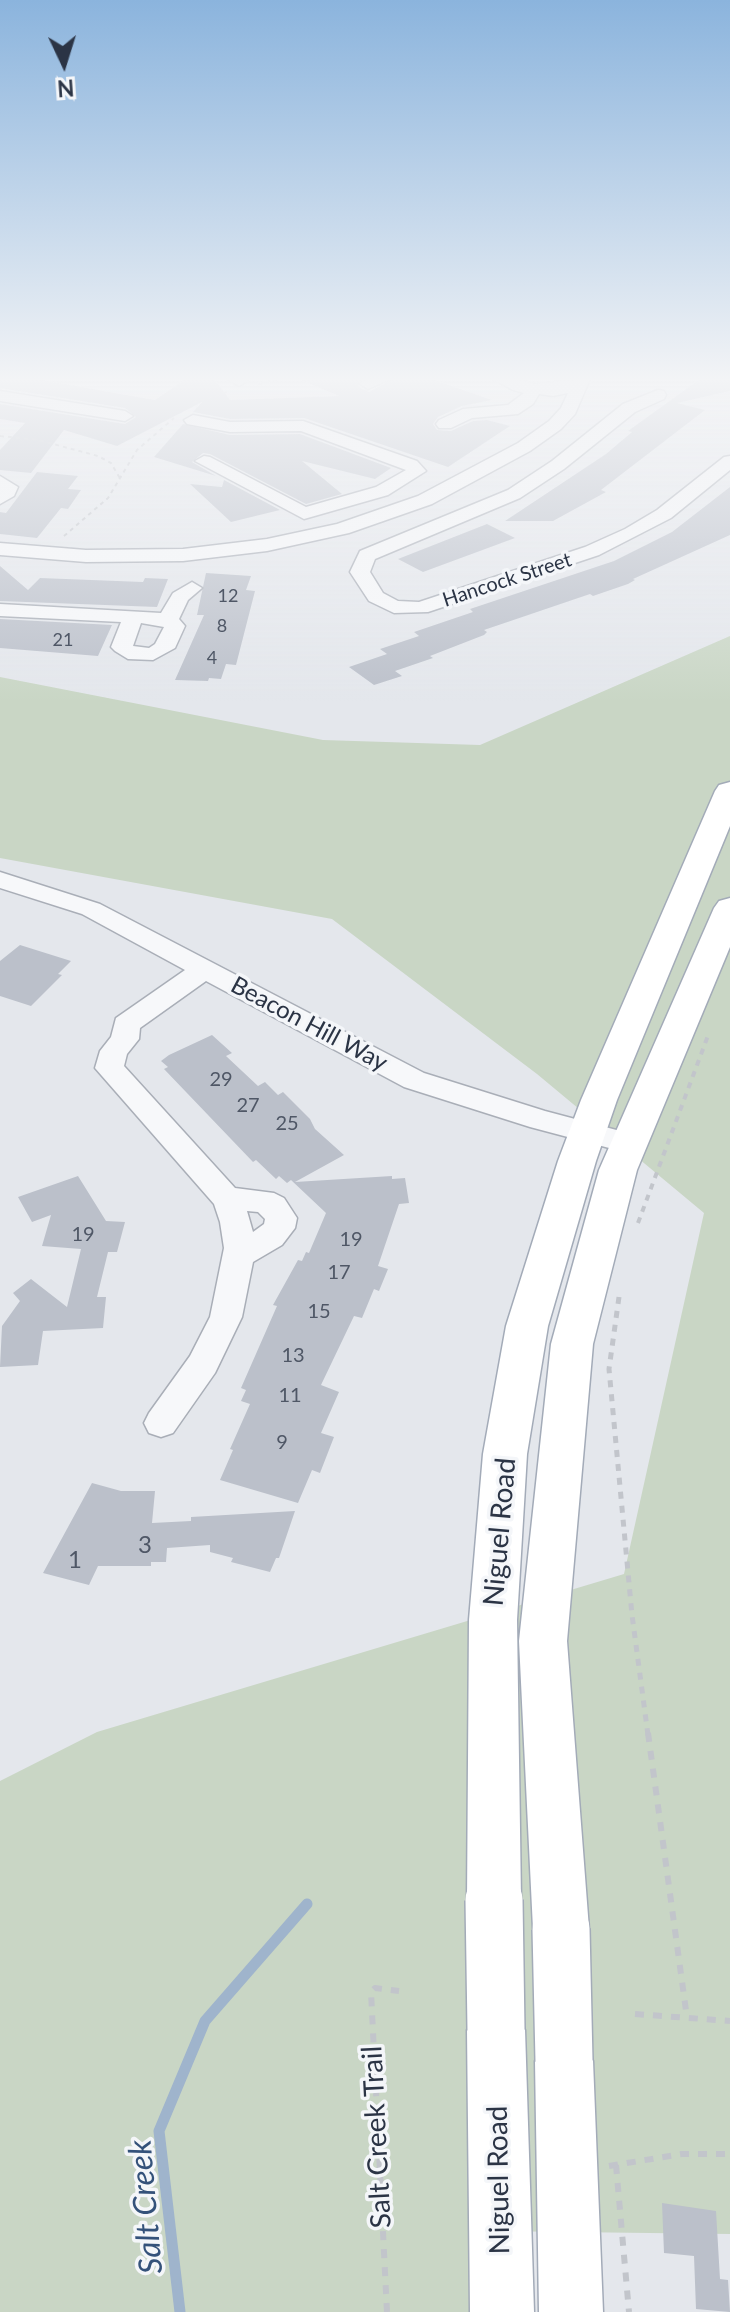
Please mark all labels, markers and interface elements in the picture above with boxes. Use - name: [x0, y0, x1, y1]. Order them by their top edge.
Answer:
- north arrow: [24, 24, 104, 104]
- text: N: [56, 74, 75, 102]
- street label: Hancock Street: [439, 548, 575, 612]
- house number: 12: [218, 585, 238, 607]
- house number: 8: [217, 615, 227, 637]
- house number: 21: [53, 629, 73, 651]
- house number: 4: [207, 647, 217, 669]
- street label: Beacon Hill Way: [226, 971, 392, 1077]
- house number: 29: [209, 1068, 233, 1092]
- house number: 27: [236, 1094, 260, 1118]
- house number: 25: [275, 1112, 299, 1136]
- house number: 19: [71, 1223, 95, 1247]
- house number: 19: [339, 1228, 363, 1252]
- house number: 17: [327, 1261, 351, 1285]
- house number: 15: [307, 1300, 331, 1324]
- house number: 13: [281, 1344, 305, 1368]
- house number: 11: [278, 1384, 302, 1408]
- house number: 9: [276, 1431, 288, 1455]
- street label: Niguel Road: [477, 1456, 523, 1608]
- house number: 3: [138, 1531, 152, 1559]
- house number: 1: [68, 1546, 82, 1574]
- street label: Salt Creek Trail: [355, 2045, 399, 2229]
- street label: Niguel Road: [481, 2105, 517, 2255]
- water label: Salt Creek: [121, 2138, 171, 2276]

